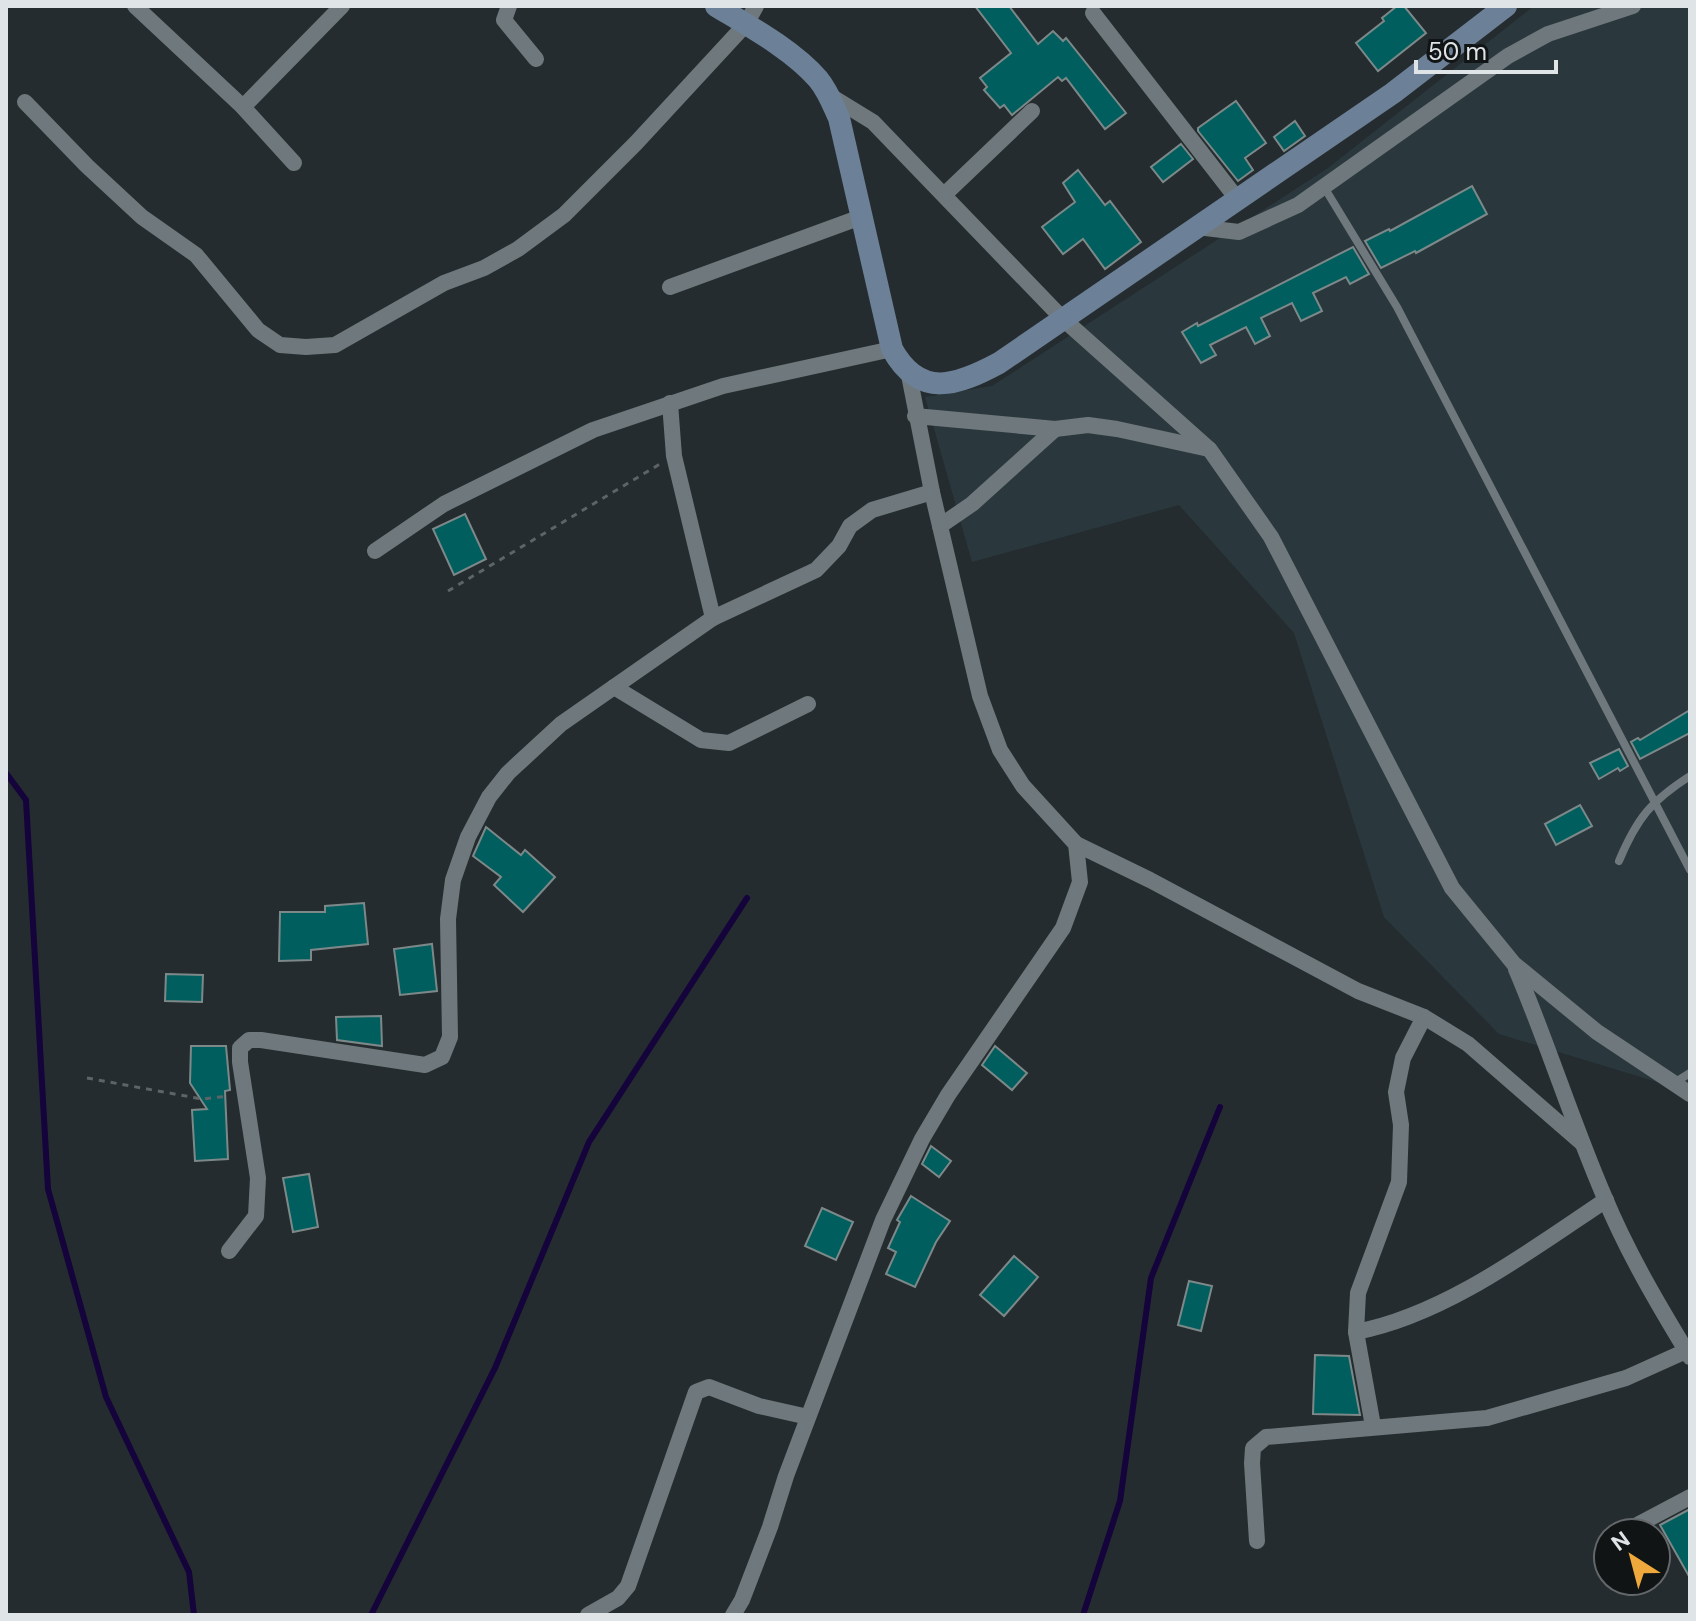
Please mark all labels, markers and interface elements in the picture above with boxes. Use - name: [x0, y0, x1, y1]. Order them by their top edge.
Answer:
- scale bar: [1416, 24, 1556, 74]
- text: 50 m: [1428, 36, 1487, 67]
- north arrow: [1592, 1517, 1672, 1597]
- text: N: [1606, 1525, 1636, 1558]

